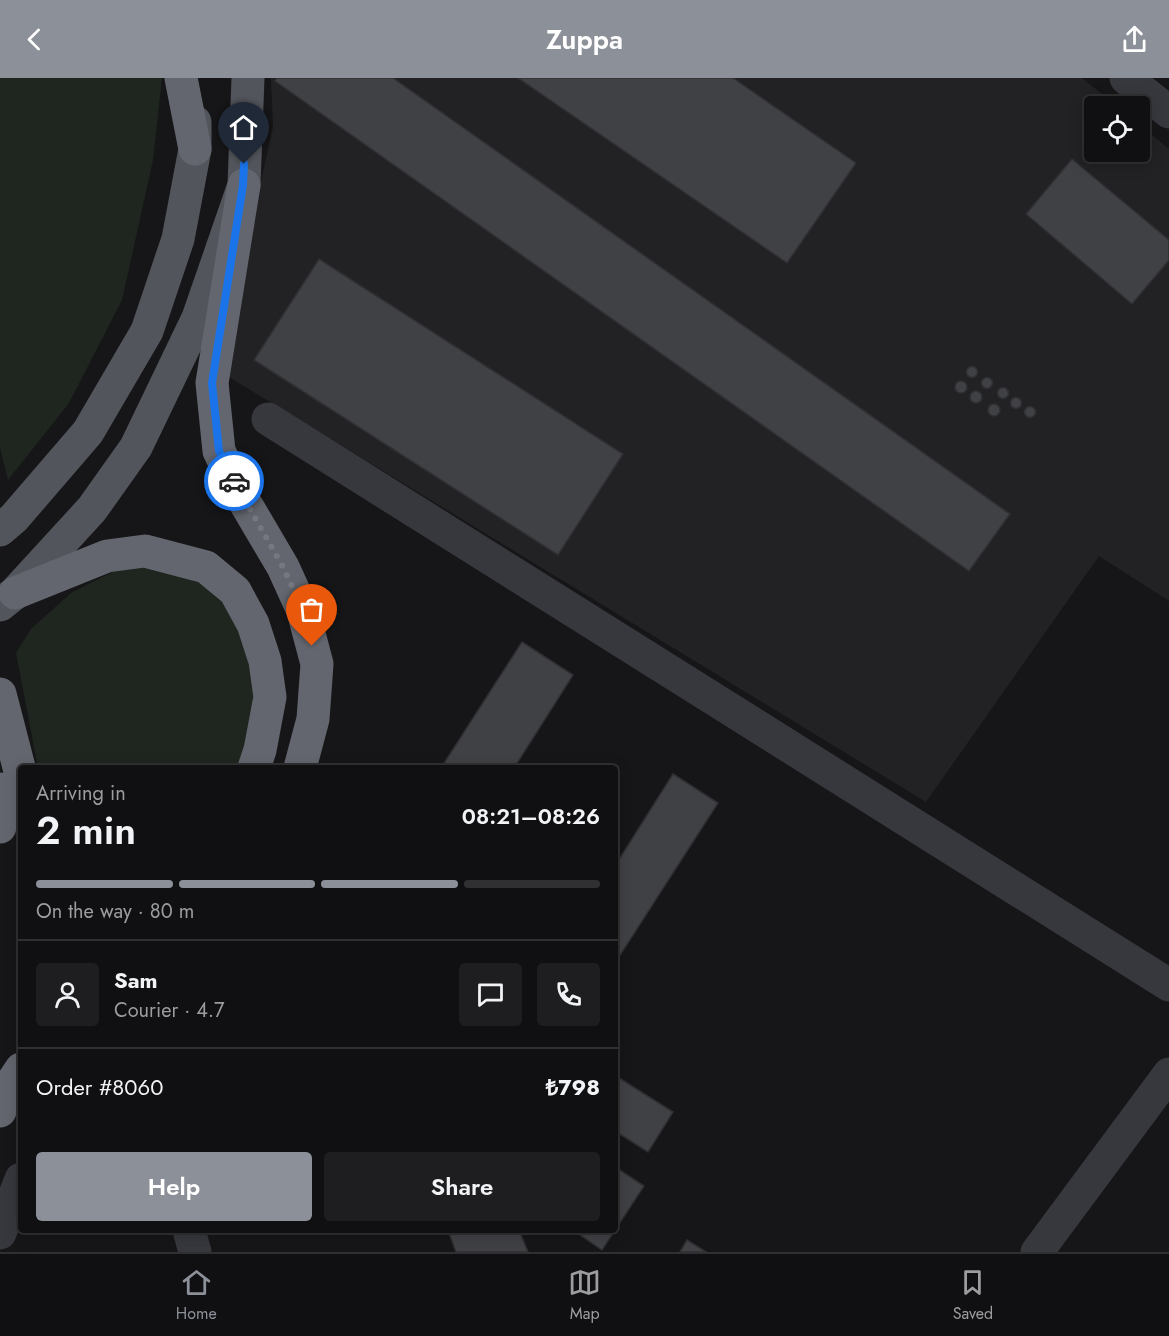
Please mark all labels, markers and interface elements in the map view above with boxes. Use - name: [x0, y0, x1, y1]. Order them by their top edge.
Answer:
- text: Zuppa: [546, 20, 623, 59]
- icon: back: [18, 23, 51, 56]
- icon: share: [1118, 23, 1151, 56]
- map controls: [1084, 96, 1150, 162]
- button: locate: [1084, 96, 1150, 162]
- pin: [218, 102, 269, 164]
- icon: home: [227, 111, 260, 144]
- courier: [204, 451, 264, 511]
- icon: car: [218, 465, 251, 498]
- pin: [286, 584, 337, 646]
- icon: bag: [295, 593, 328, 626]
- text: Arriving in: [36, 779, 126, 808]
- text: 08:21–08:26: [462, 800, 600, 832]
- text: 2 min: [36, 802, 136, 859]
- text: On the way · 80 m: [36, 897, 194, 926]
- button: person: [36, 963, 99, 1026]
- button: chat: [459, 963, 522, 1026]
- button: phone: [537, 963, 600, 1026]
- text: Sam: [114, 964, 158, 996]
- text: Courier · 4.7: [114, 996, 225, 1025]
- text: Order #8060: [36, 1071, 163, 1103]
- text: ₺798: [546, 1071, 600, 1103]
- button: Help: [36, 1152, 312, 1221]
- button: Share: [324, 1152, 600, 1221]
- tab: Home: [176, 1266, 217, 1325]
- tab: Map: [568, 1266, 601, 1325]
- tab: Saved: [953, 1266, 993, 1325]

